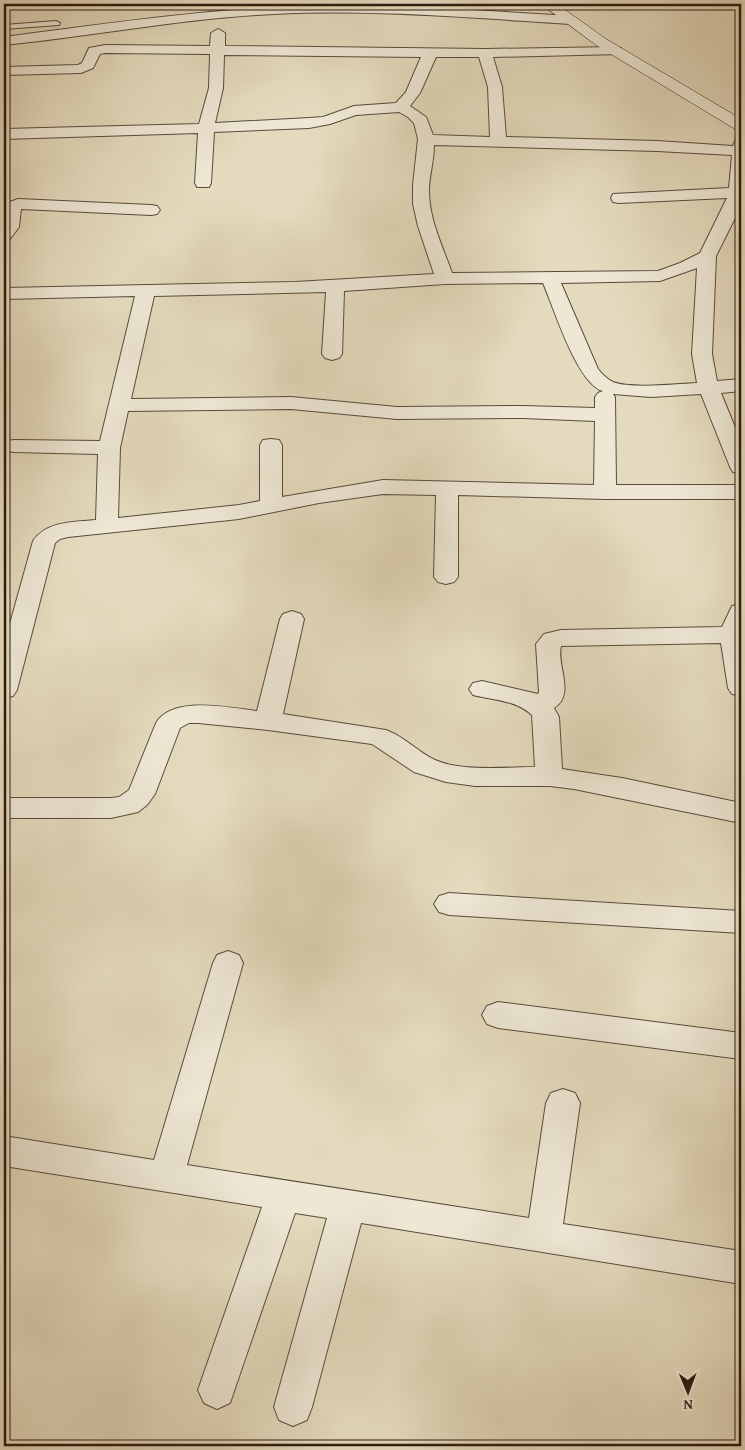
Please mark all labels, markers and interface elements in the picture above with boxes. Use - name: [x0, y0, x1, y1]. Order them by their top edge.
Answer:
- north arrow: [662, 1368, 712, 1418]
- text: N: [683, 1395, 693, 1415]

